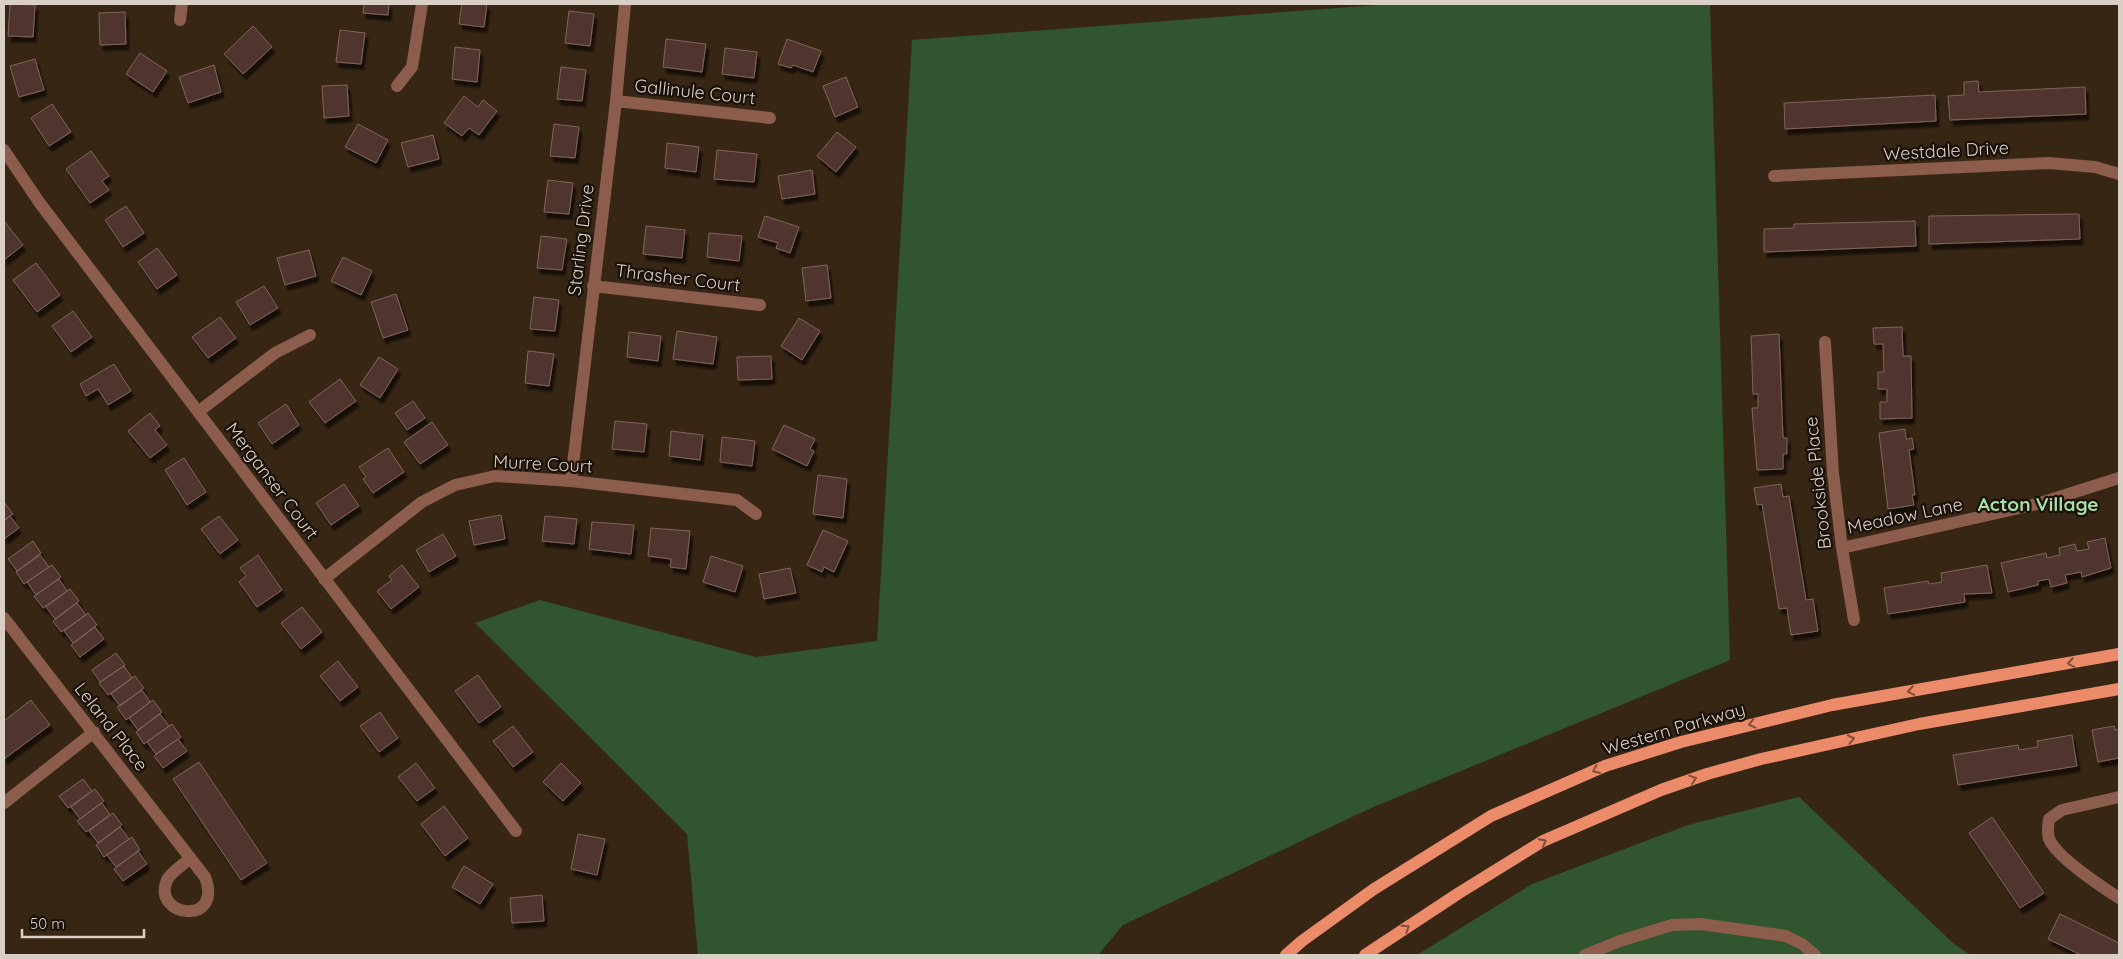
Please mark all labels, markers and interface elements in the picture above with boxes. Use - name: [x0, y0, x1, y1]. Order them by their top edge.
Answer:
- street label: Gallinule Court: [633, 74, 757, 109]
- street label: Westdale Drive: [1882, 136, 2009, 165]
- street label: Starling Drive: [562, 183, 599, 297]
- street label: Thrasher Court: [614, 258, 742, 297]
- street label: Brookside Place: [1799, 416, 1836, 550]
- street label: Merganser Court: [221, 418, 324, 544]
- street label: Murre Court: [493, 449, 593, 478]
- street label: Meadow Lane: [1845, 492, 1965, 539]
- district label: Acton Village: [1978, 492, 2098, 516]
- one-way arrow: [2067, 657, 2076, 667]
- street label: Leland Place: [70, 678, 153, 776]
- one-way arrow: [1907, 685, 1916, 696]
- street label: Western Parkway: [1600, 697, 1748, 760]
- one-way arrow: [1748, 718, 1757, 729]
- one-way arrow: [1846, 735, 1855, 745]
- one-way arrow: [1592, 763, 1601, 774]
- one-way arrow: [1688, 774, 1697, 784]
- one-way arrow: [1538, 838, 1547, 848]
- scale bar: [22, 906, 145, 938]
- text: 50 m: [30, 914, 65, 933]
- one-way arrow: [1400, 925, 1410, 934]

